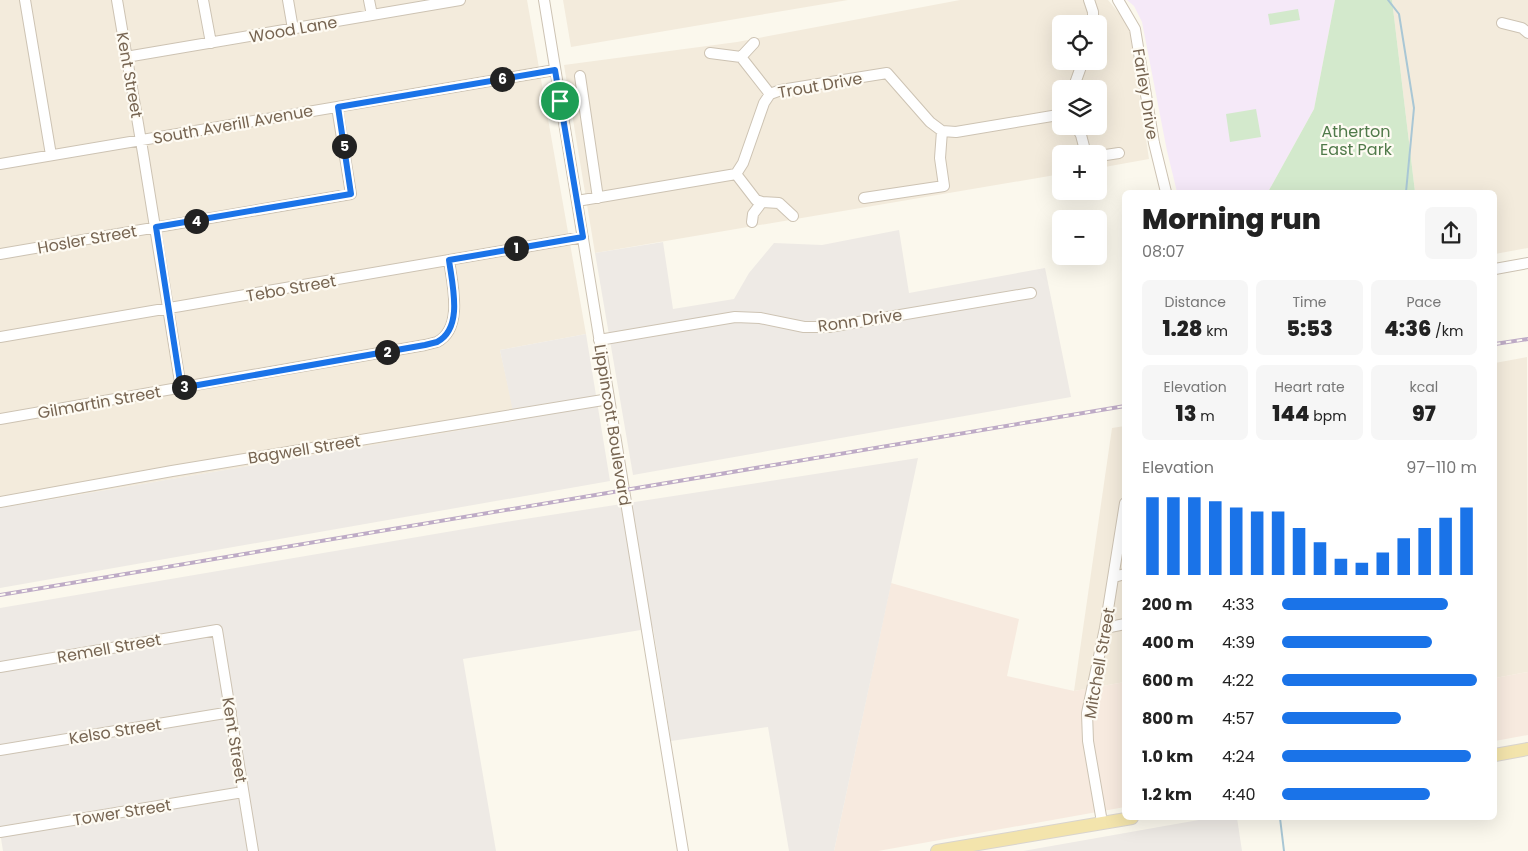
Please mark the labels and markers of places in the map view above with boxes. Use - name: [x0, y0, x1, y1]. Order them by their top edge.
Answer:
- pin: 6: [490, 66, 514, 92]
- pin: [539, 80, 581, 122]
- pin: 5: [332, 134, 356, 158]
- pin: 4: [184, 208, 208, 234]
- pin: 1: [504, 236, 528, 260]
- pin: 2: [374, 340, 400, 364]
- pin: 3: [172, 374, 196, 400]

